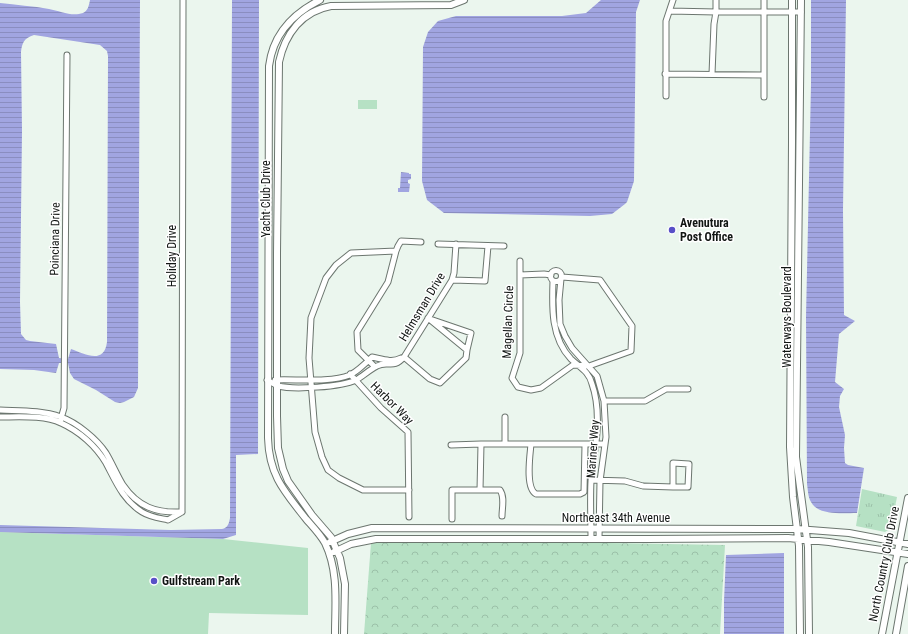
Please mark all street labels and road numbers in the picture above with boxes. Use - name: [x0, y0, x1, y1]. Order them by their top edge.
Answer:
- street label: Yacht Club Drive: [259, 160, 273, 238]
- street label: Poinciana Drive: [47, 202, 63, 276]
- street label: Holiday Drive: [165, 224, 179, 287]
- street label: Waterways Boulevard: [780, 266, 794, 368]
- street label: Helmsman Drive: [396, 270, 448, 344]
- street label: Magellan Circle: [500, 285, 516, 359]
- street label: Harbor Way: [368, 379, 416, 427]
- street label: Mariner Way: [584, 419, 602, 479]
- street label: North Country Club Drive: [866, 505, 902, 623]
- street label: Northeast 34th Avenue: [562, 511, 671, 525]

